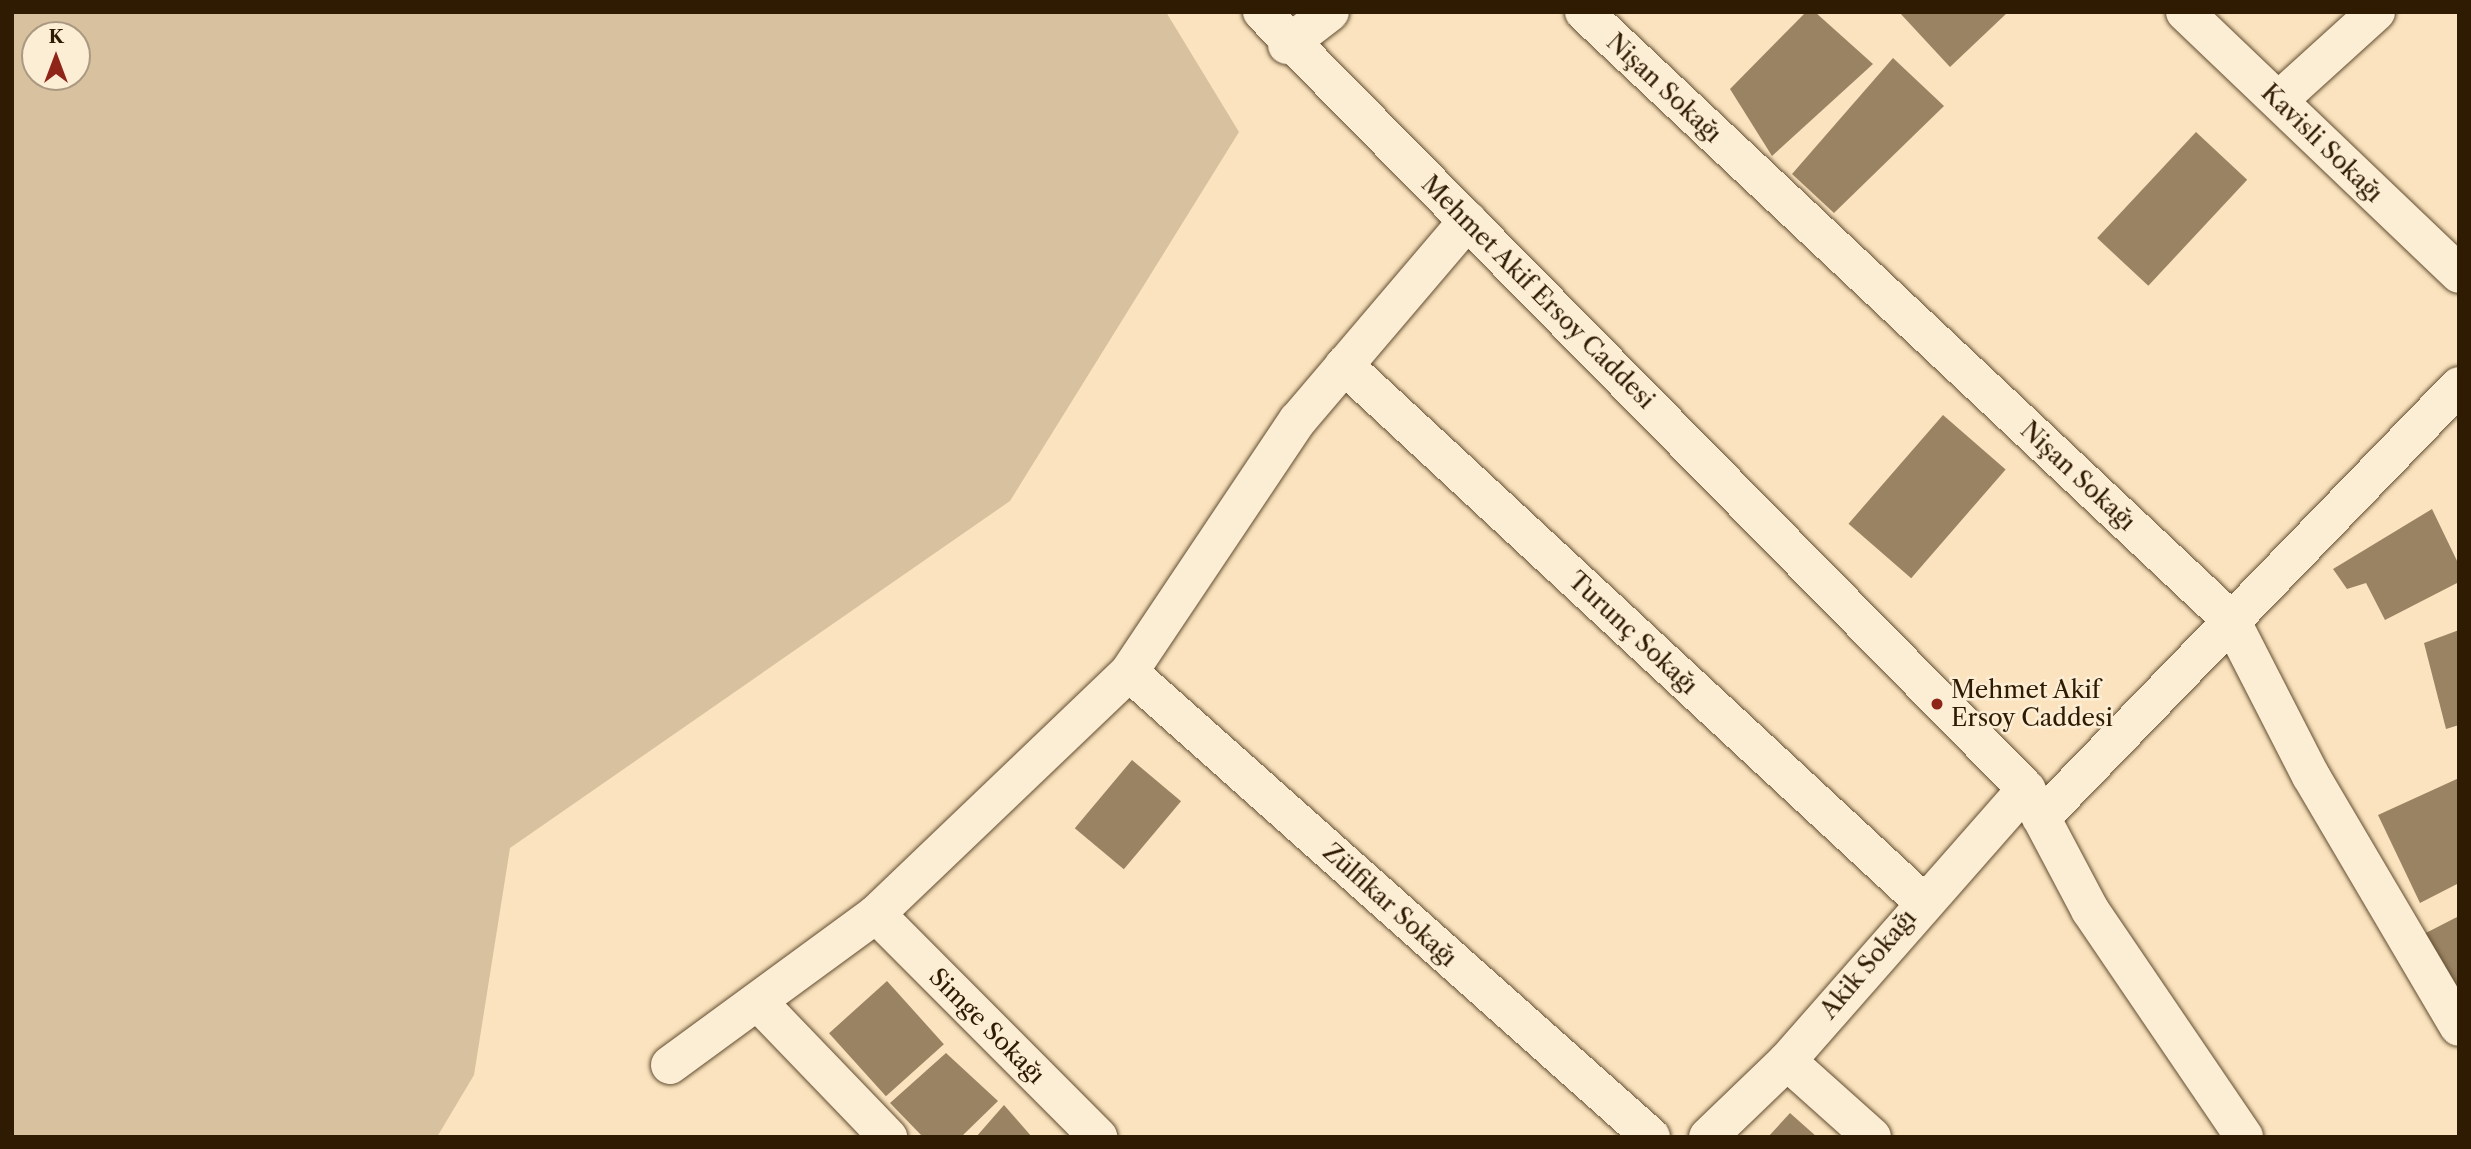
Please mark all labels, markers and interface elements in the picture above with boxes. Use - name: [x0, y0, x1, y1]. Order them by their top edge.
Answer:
- north arrow: [21, 21, 91, 91]
- text: K: [48, 25, 64, 48]
- street label: Nişan Sokağı: [1601, 28, 1727, 148]
- street label: Kavisli Sokağı: [2255, 78, 2389, 208]
- street label: Mehmet Akif Ersoy Caddesi: [1415, 169, 1661, 415]
- street label: Nişan Sokağı: [2015, 416, 2141, 536]
- street label: Turunç Sokağı: [1563, 566, 1703, 700]
- place label: Mehmet Akif Ersoy Caddesi: [1951, 676, 2113, 732]
- marker: Mehmet Akif Ersoy Caddesi: [1929, 696, 1945, 712]
- street label: Zülfikar Sokağı: [1317, 837, 1463, 973]
- street label: Akik Sokağı: [1814, 903, 1922, 1025]
- street label: Simge Sokağı: [923, 962, 1051, 1090]

